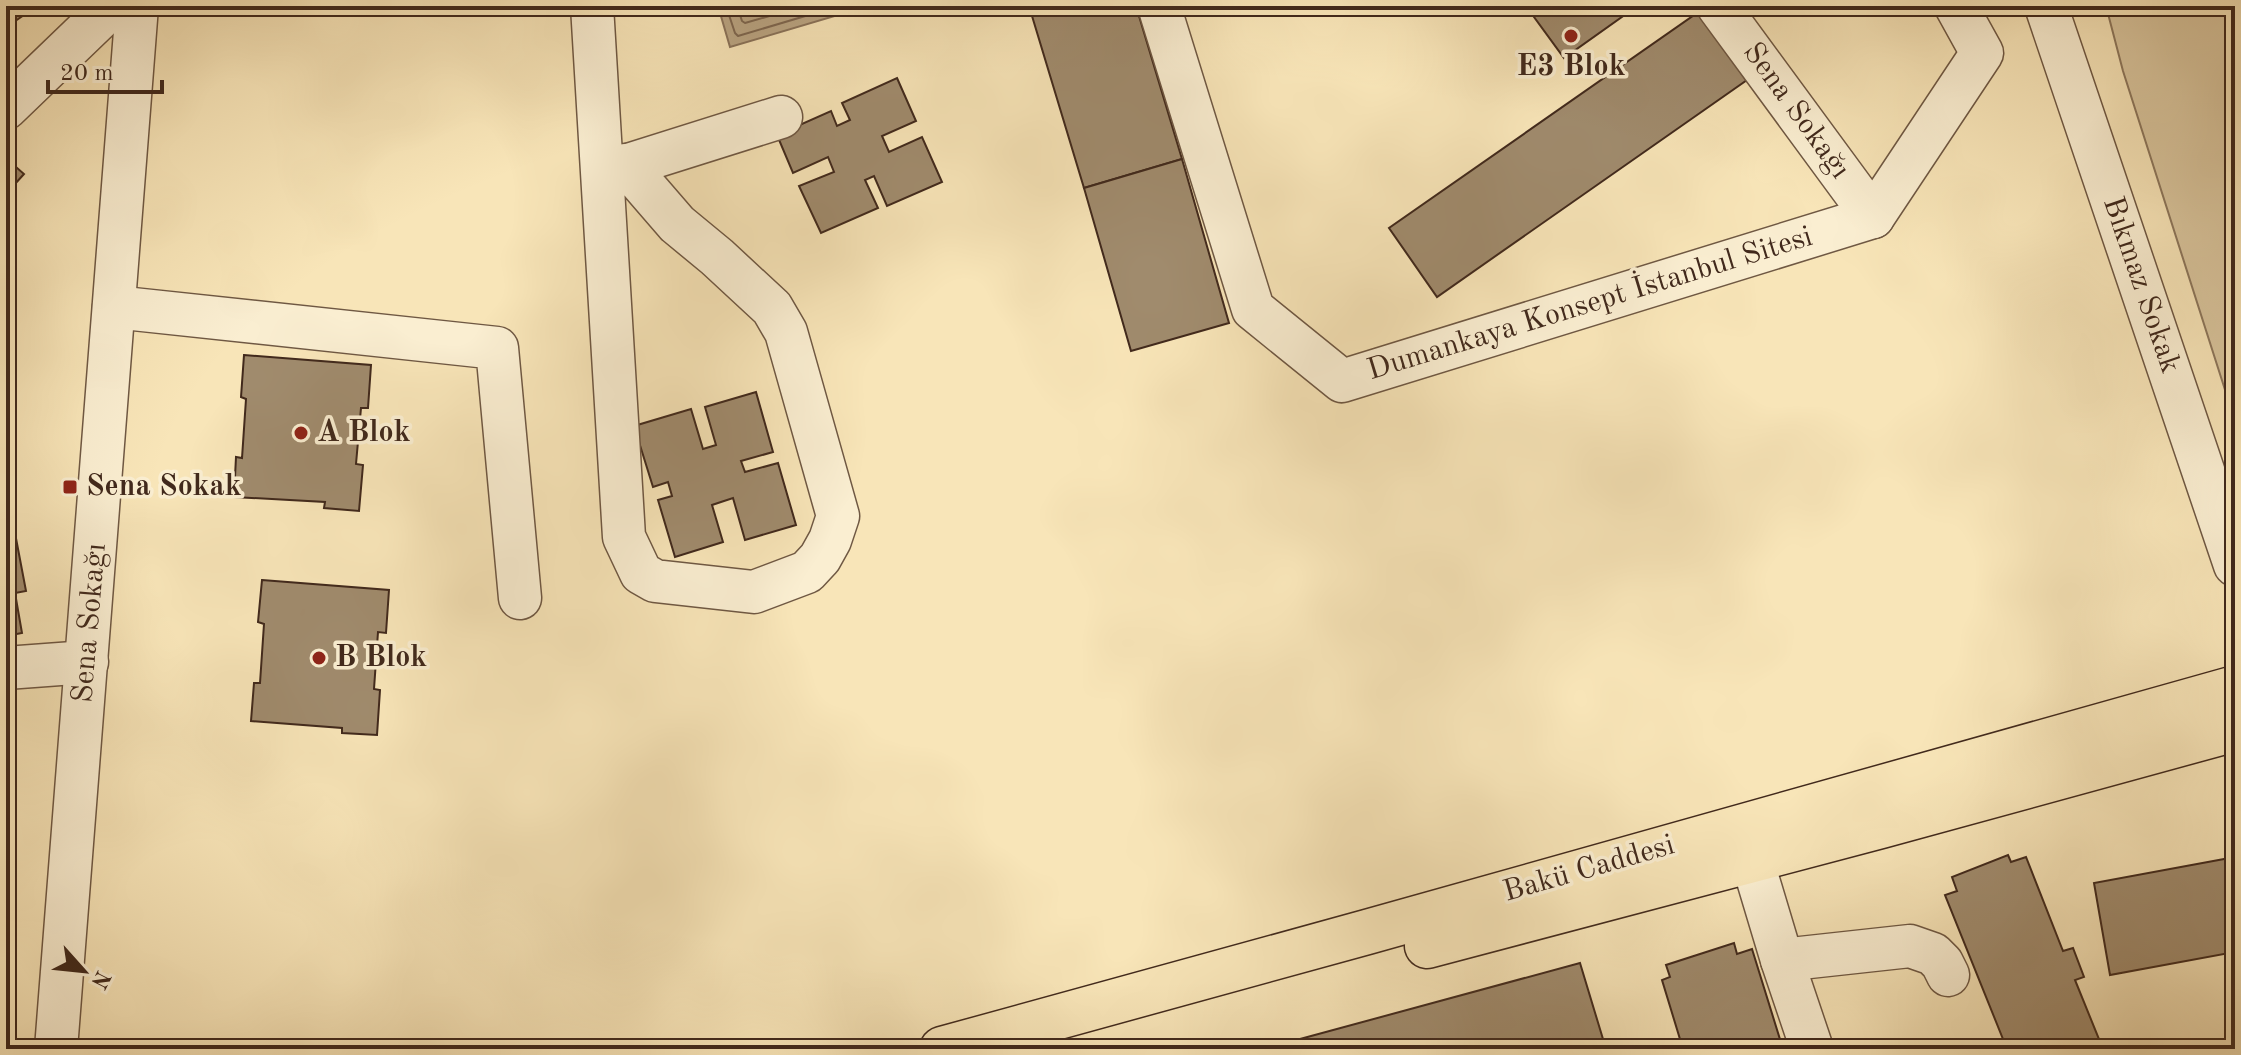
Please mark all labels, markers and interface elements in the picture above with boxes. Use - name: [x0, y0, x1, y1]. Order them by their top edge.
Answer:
- marker: E3 Blok: [1562, 27, 1580, 45]
- street label: Sena Sokağı: [1737, 37, 1855, 185]
- scale bar: [48, 44, 162, 94]
- place label: E3 Blok: [1517, 52, 1626, 82]
- text: 20 m: [60, 62, 114, 86]
- street label: Bıkmaz Sokak: [2097, 193, 2185, 377]
- street label: Dumankaya Konsept İstanbul Sitesi: [1363, 218, 1816, 386]
- place label: A Blok: [317, 418, 411, 448]
- marker: A Blok: [292, 424, 310, 442]
- place label: Sena Sokak: [86, 472, 242, 502]
- marker: Sena Sokak: [61, 478, 79, 496]
- street label: Sena Sokağı: [68, 542, 112, 704]
- place label: B Blok: [335, 643, 427, 673]
- marker: B Blok: [310, 649, 328, 667]
- street label: Bakü Caddesi: [1500, 830, 1678, 908]
- north arrow: [44, 931, 124, 1011]
- text: N: [86, 967, 114, 992]

